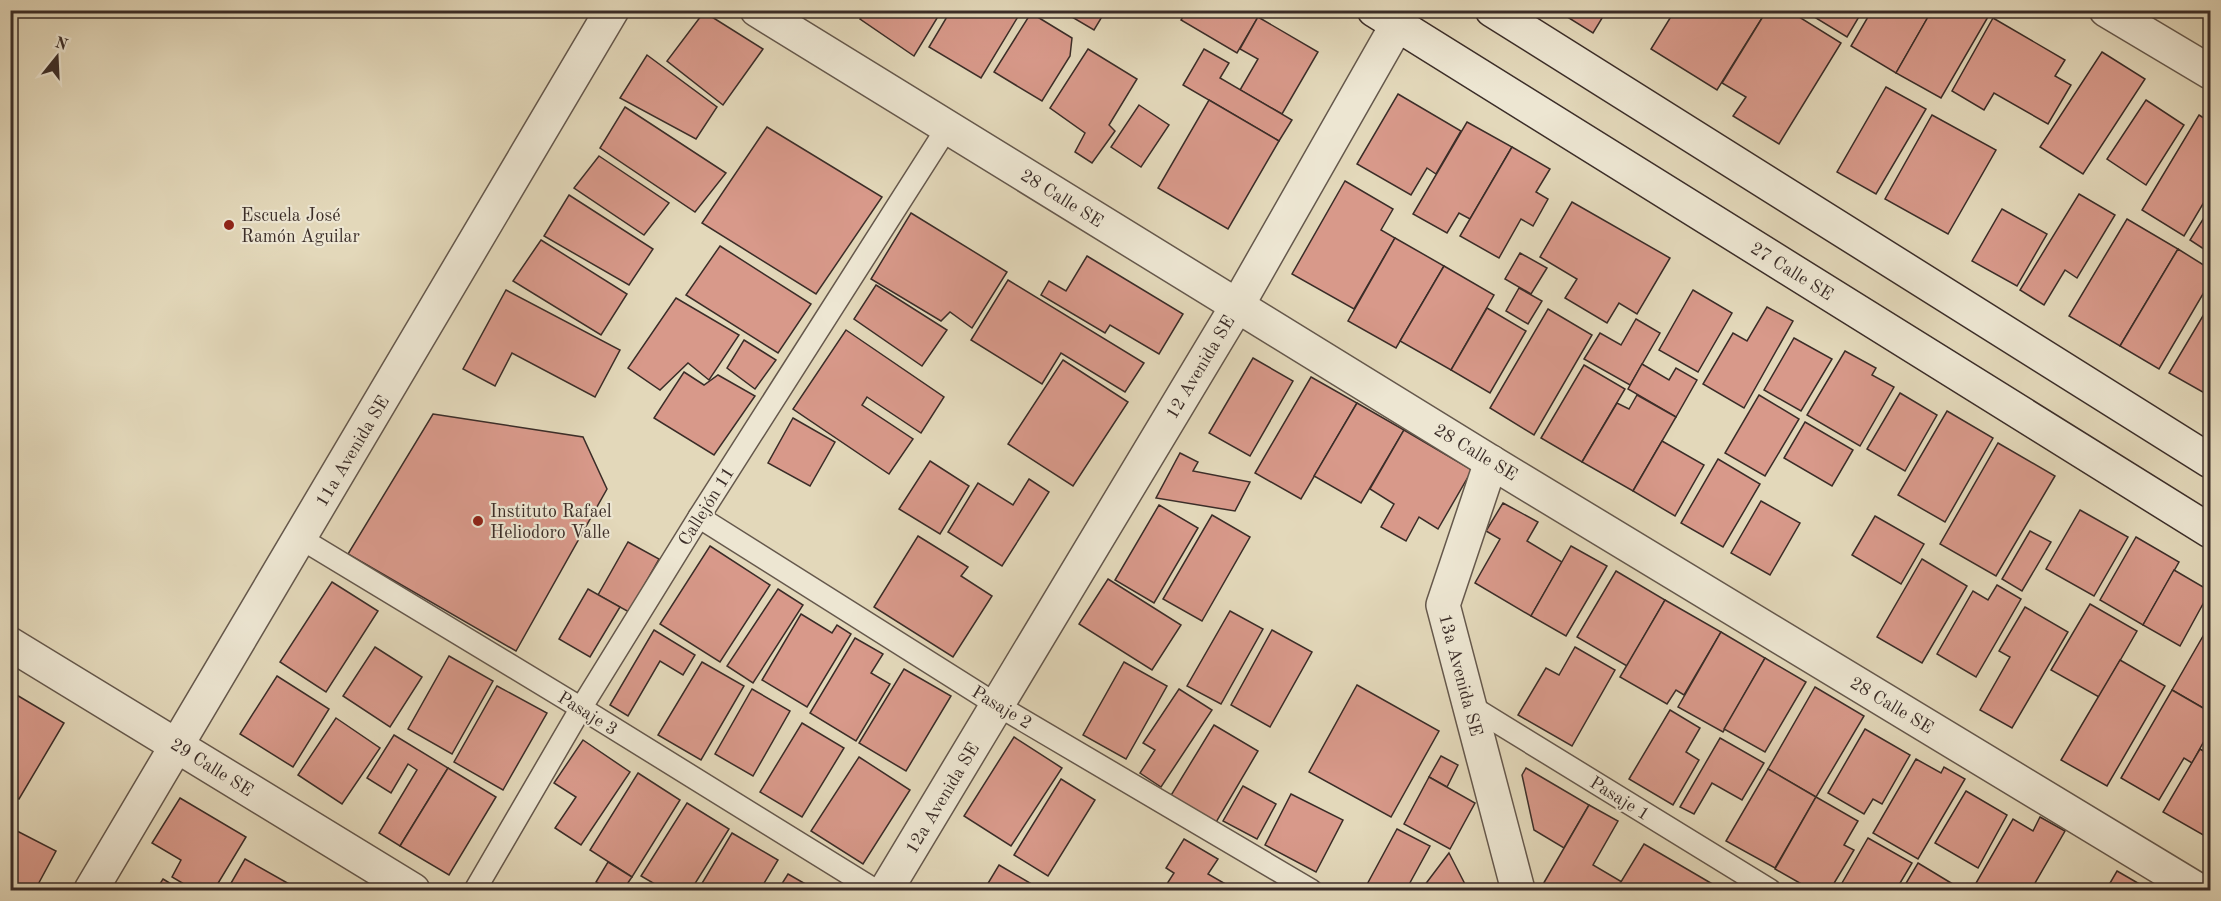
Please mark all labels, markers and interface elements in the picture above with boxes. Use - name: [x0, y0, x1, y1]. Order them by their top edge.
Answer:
- north arrow: [27, 27, 87, 87]
- text: N: [53, 35, 70, 54]
- street label: 28 Calle SE: [1017, 166, 1106, 231]
- place label: Escuela José Ramón Aguilar: [241, 207, 360, 246]
- marker: Escuela José Ramón Aguilar: [222, 218, 236, 232]
- street label: 27 Calle SE: [1747, 239, 1836, 304]
- street label: 12 Avenida SE: [1163, 313, 1239, 422]
- street label: 11a Avenida SE: [313, 393, 393, 510]
- street label: 28 Calle SE: [1431, 421, 1520, 485]
- street label: Callejón 11: [676, 464, 738, 549]
- place label: Instituto Rafael Heliodoro Valle: [490, 503, 612, 542]
- marker: Instituto Rafael Heliodoro Valle: [471, 514, 485, 528]
- street label: 13a Avenida SE: [1435, 612, 1485, 738]
- street label: 28 Calle SE: [1847, 674, 1936, 738]
- street label: Pasaje 2: [968, 683, 1035, 733]
- street label: Pasaje 3: [554, 689, 620, 739]
- street label: 29 Calle SE: [167, 735, 256, 800]
- street label: 12a Avenida SE: [903, 740, 983, 857]
- street label: Pasaje 1: [1586, 774, 1652, 824]

